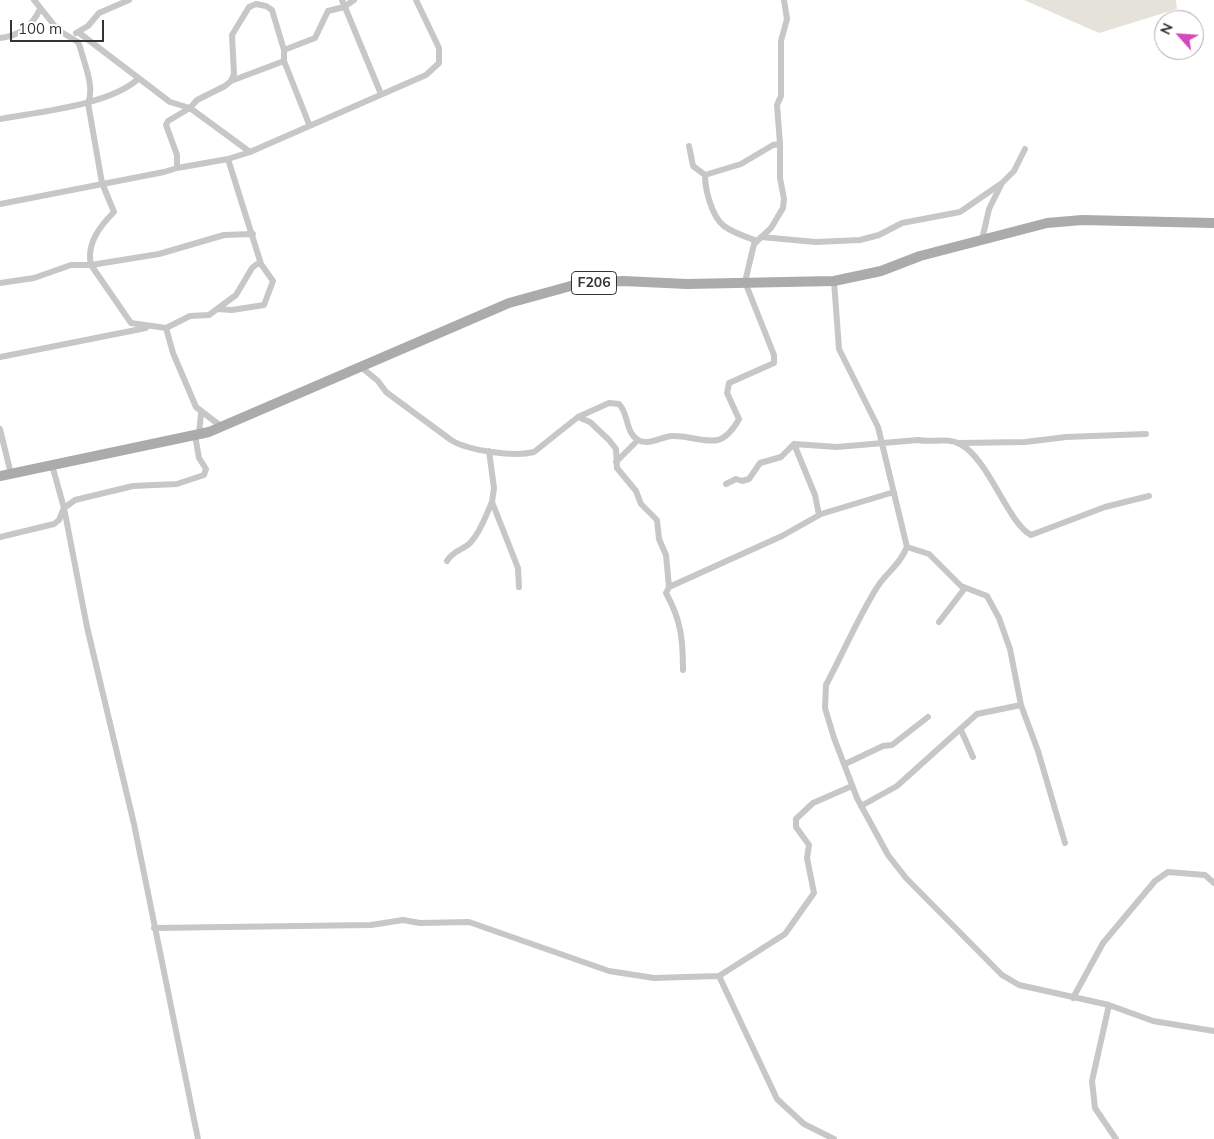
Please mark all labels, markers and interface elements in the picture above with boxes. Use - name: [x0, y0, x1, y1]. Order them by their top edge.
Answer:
- scale bar: [12, 10, 106, 42]
- north arrow: [1154, 10, 1204, 60]
- text: 100 m: [18, 19, 62, 38]
- text: N: [1156, 20, 1177, 38]
- road number: F206: [572, 272, 616, 294]

